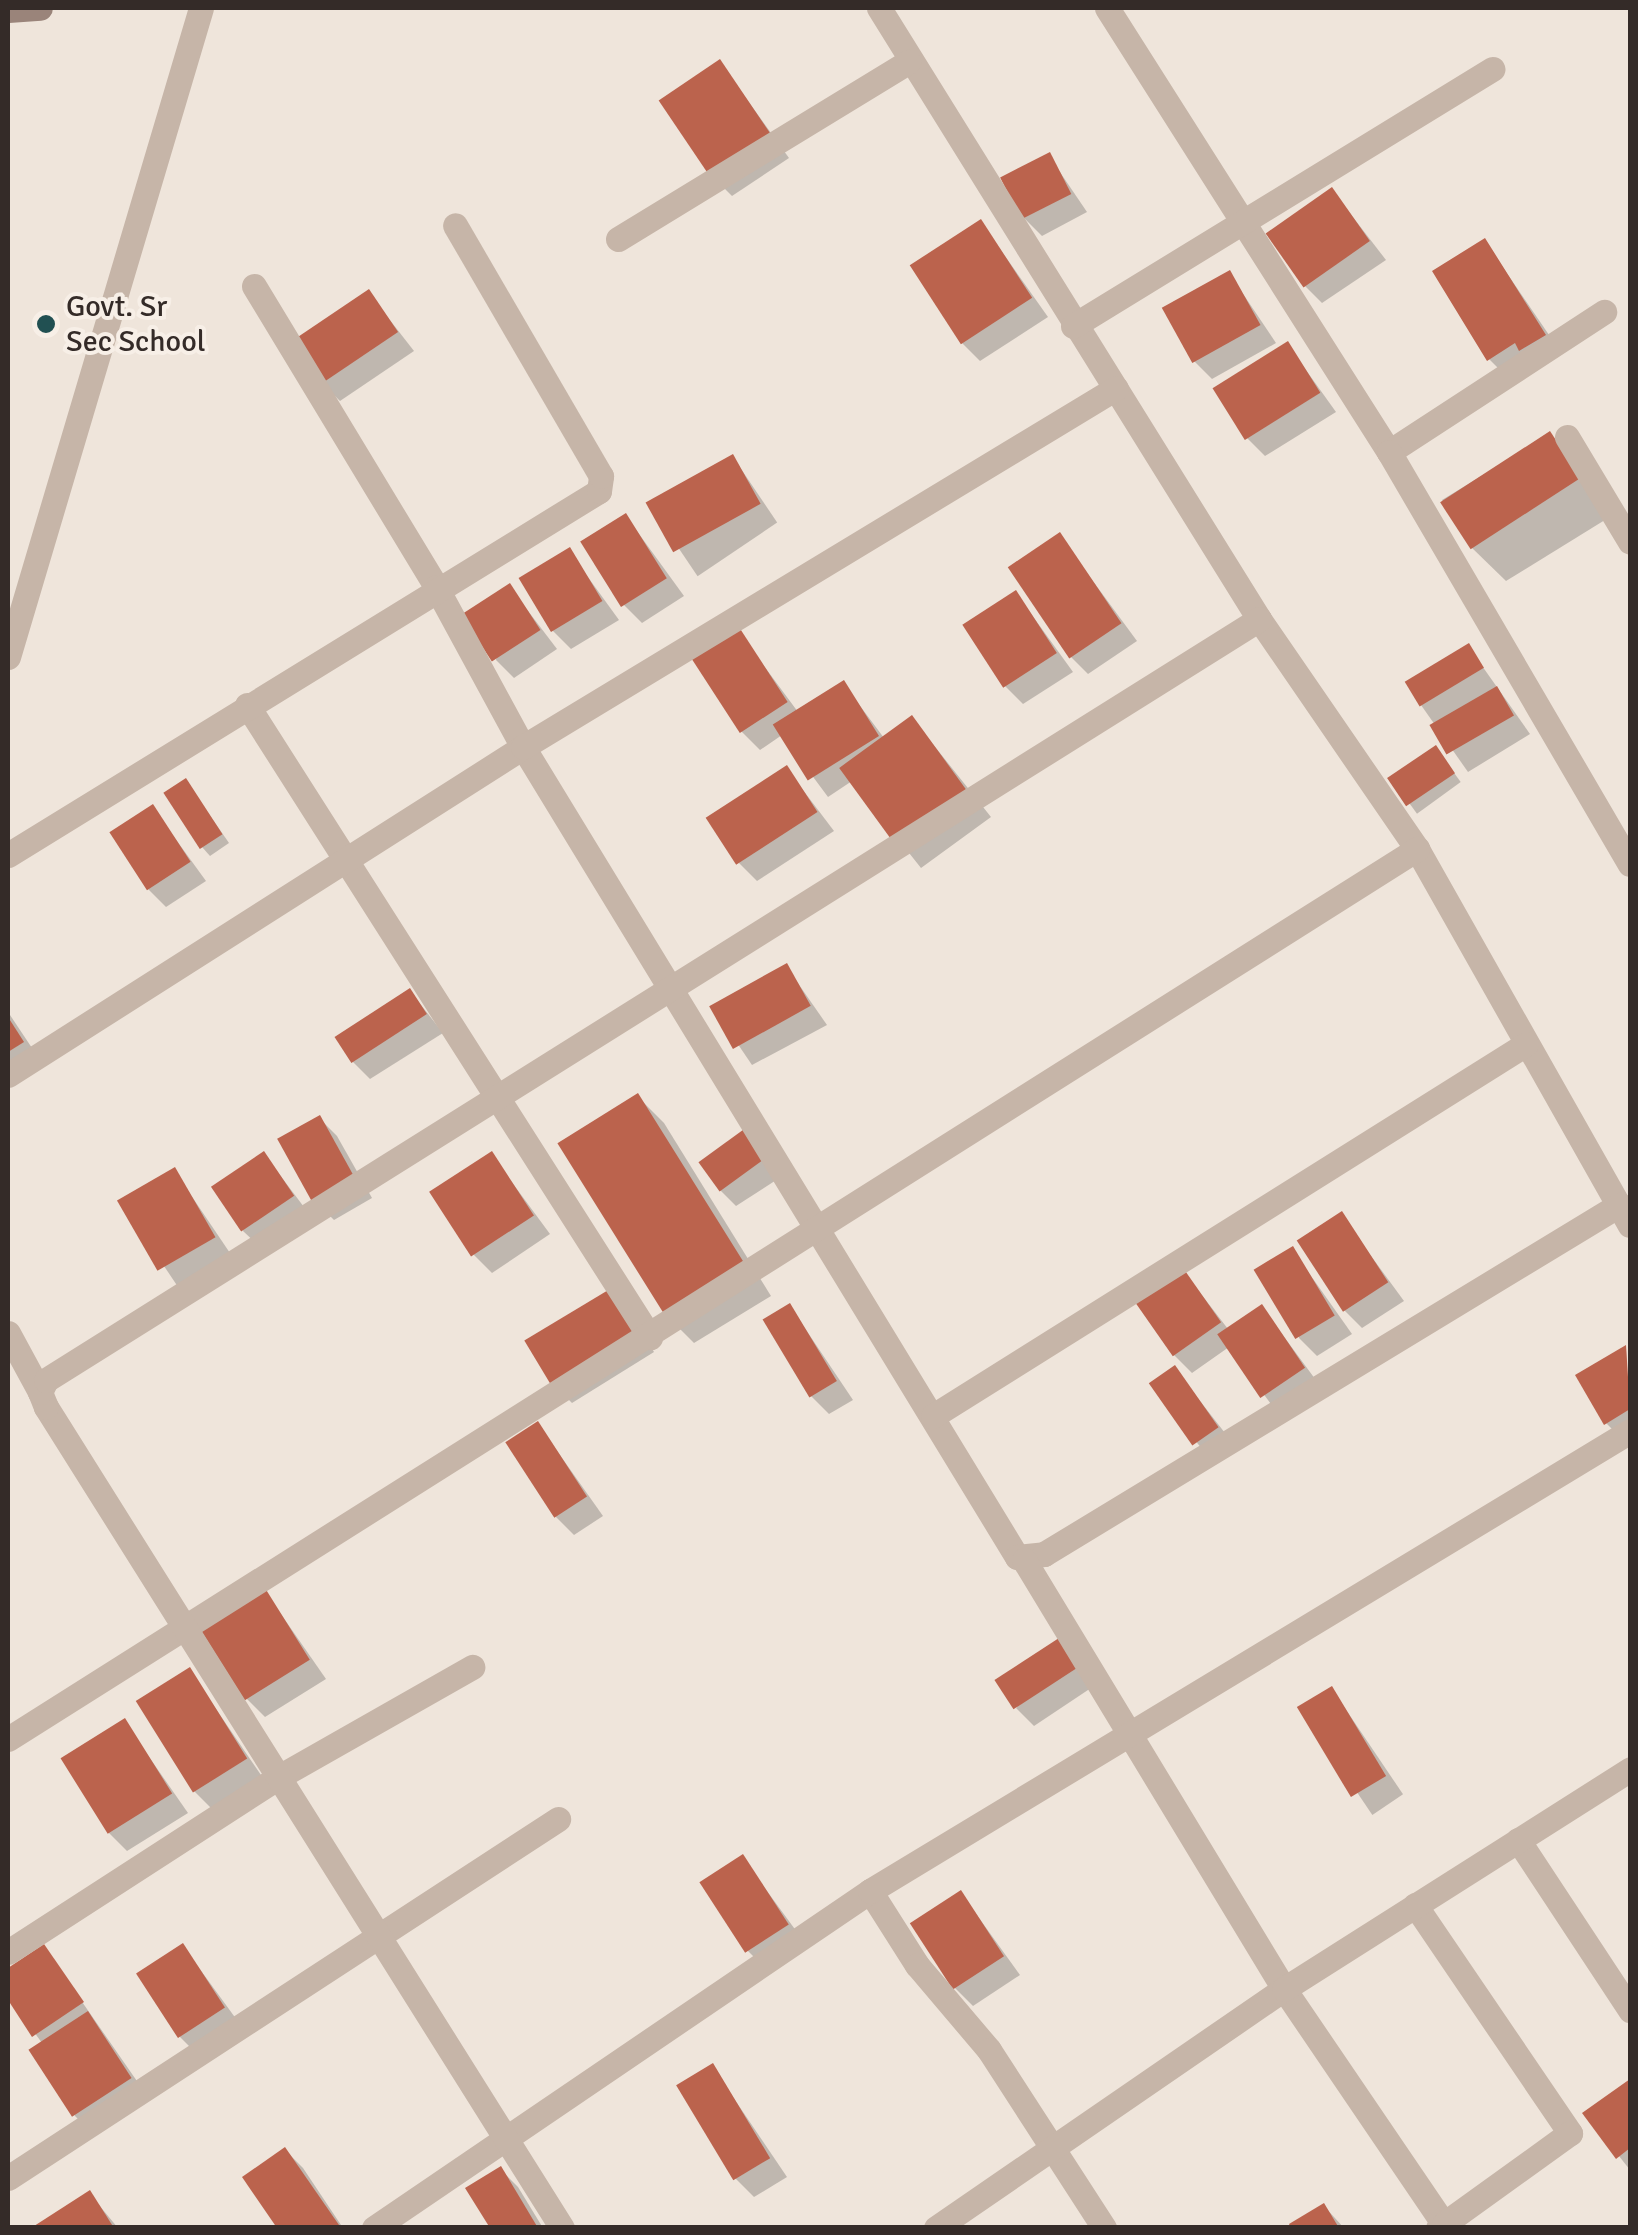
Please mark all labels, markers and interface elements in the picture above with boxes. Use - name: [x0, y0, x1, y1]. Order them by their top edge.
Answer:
- place label: Govt. Sr Sec School: [66, 289, 206, 360]
- marker: Govt. Sr Sec School: [35, 313, 57, 335]

